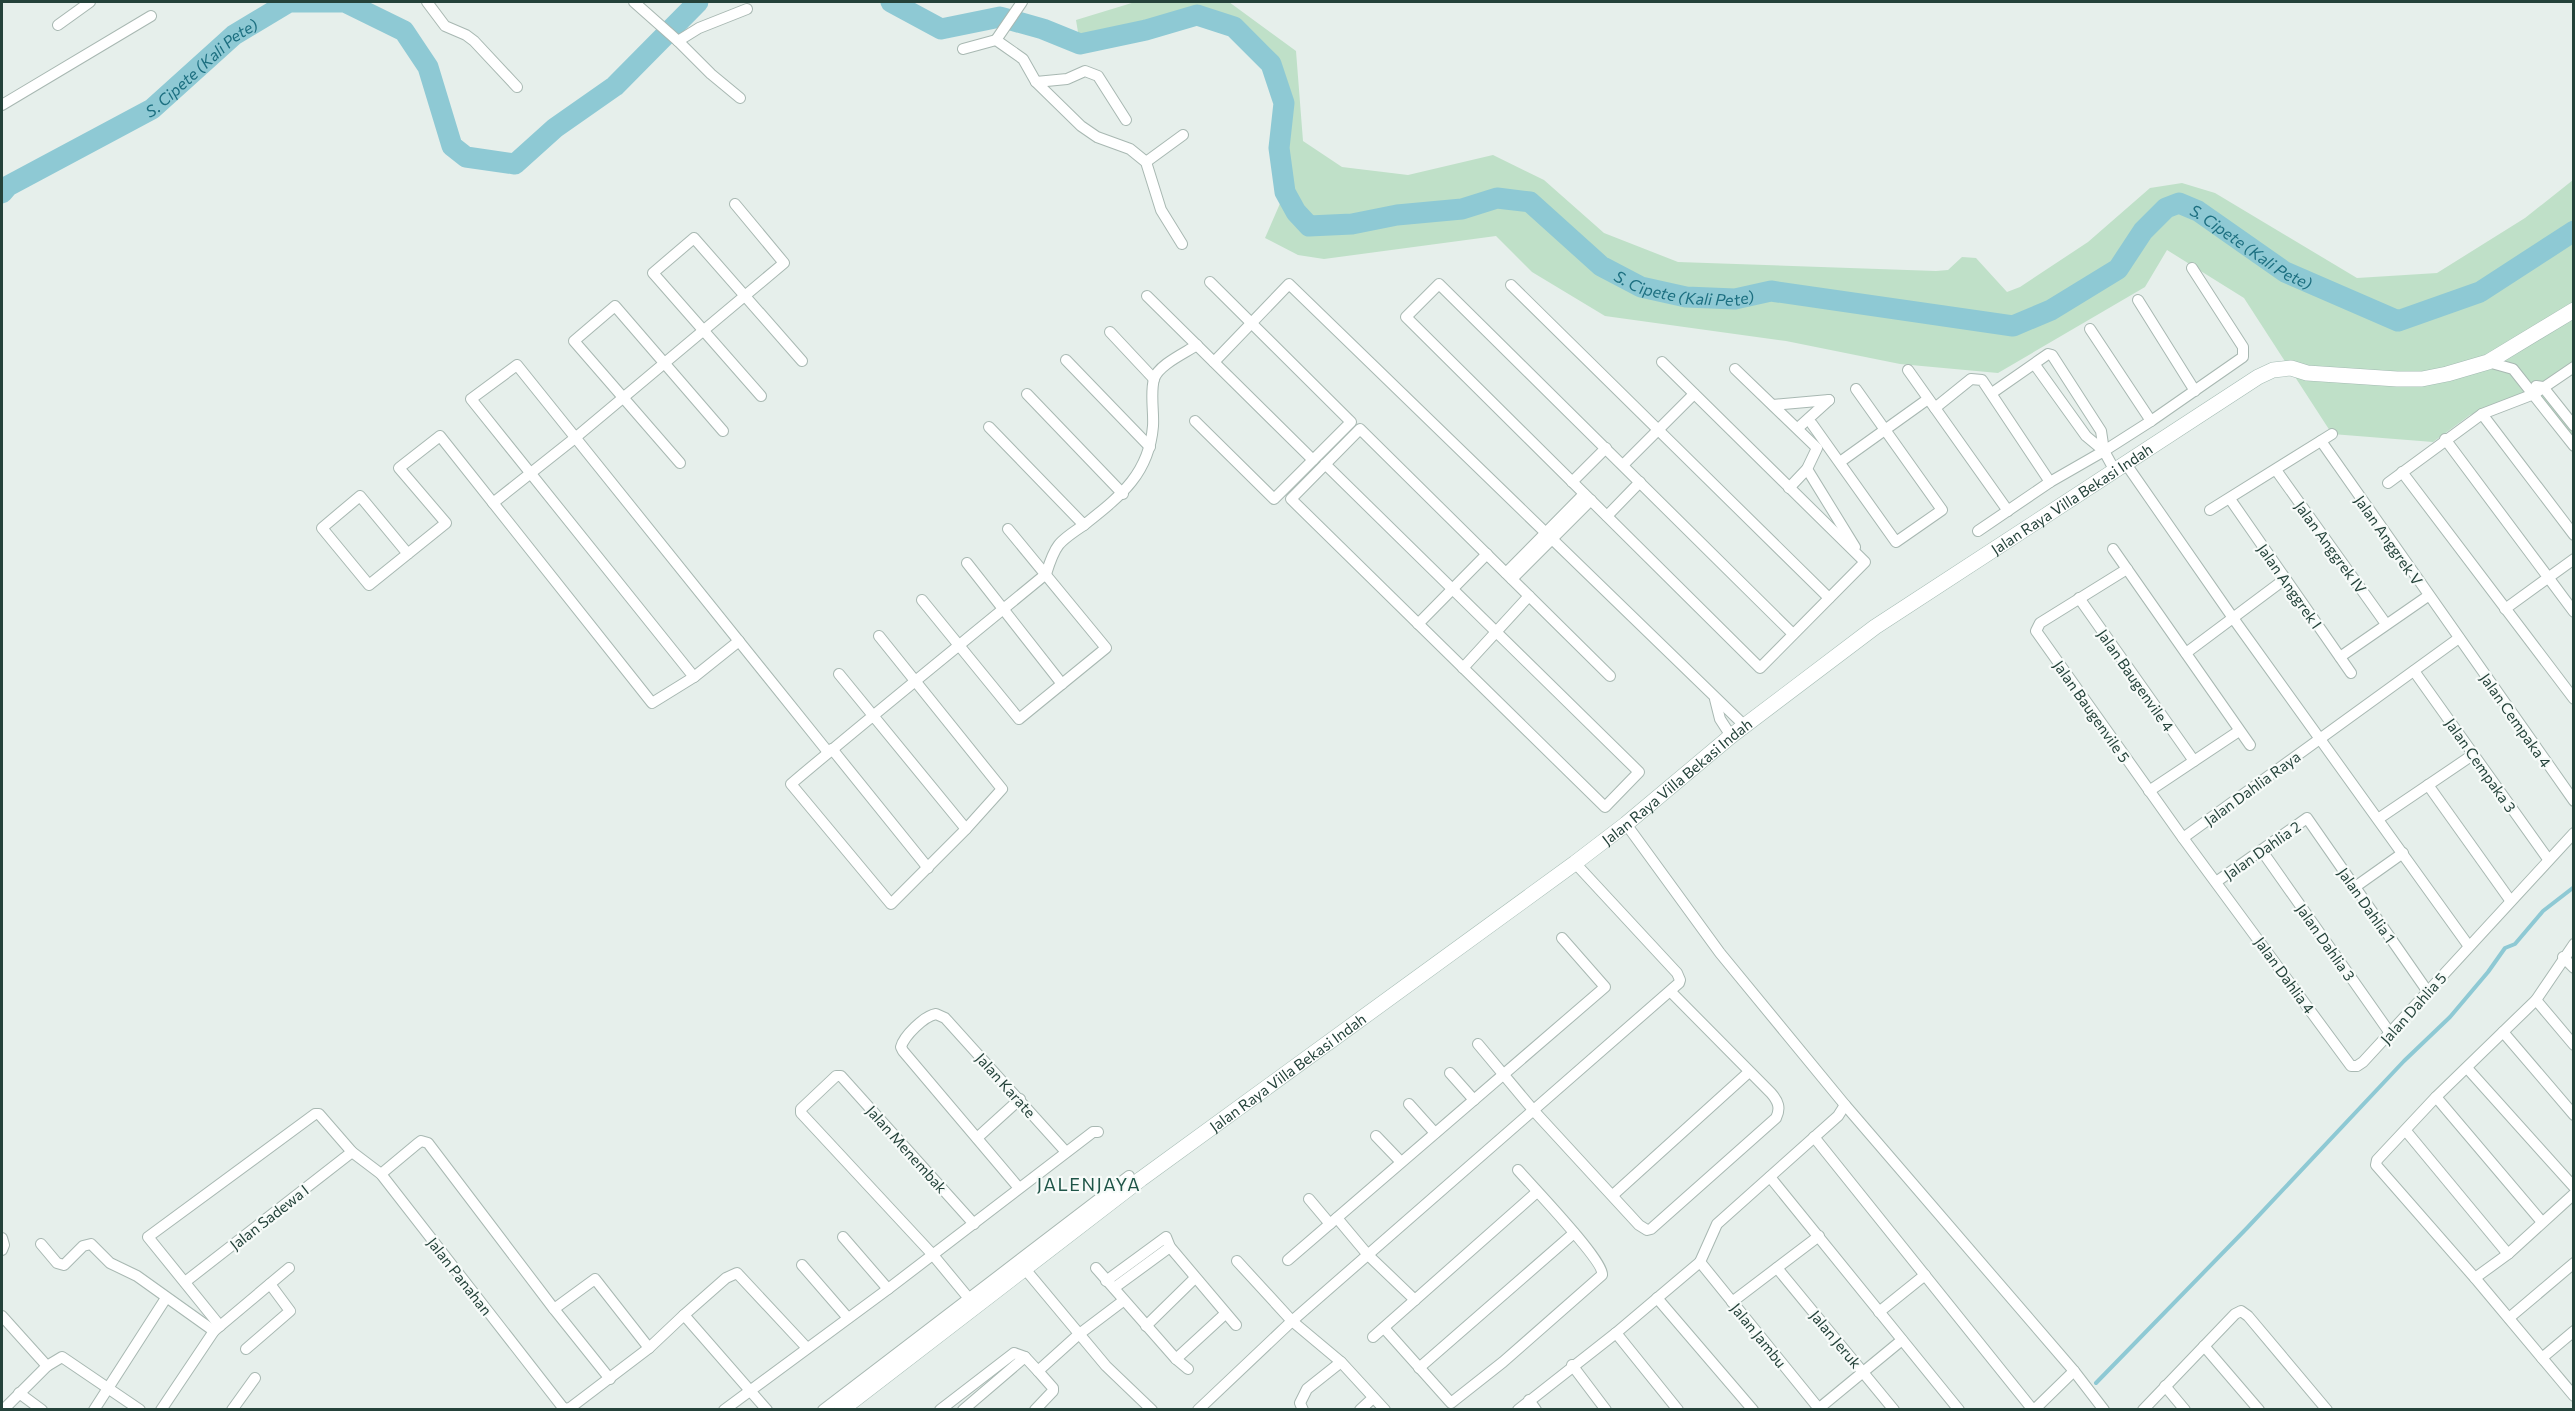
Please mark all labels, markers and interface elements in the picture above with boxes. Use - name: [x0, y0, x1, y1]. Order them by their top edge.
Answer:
- water label: S. Cipete (Kali Pete): [142, 14, 261, 121]
- water label: S. Cipete (Kali Pete): [2188, 199, 2315, 292]
- water label: S. Cipete (Kali Pete): [1612, 265, 1756, 309]
- street label: Jalan Raya Villa Bekasi Indah: [1987, 439, 2156, 558]
- street label: Jalan Anggrek V: [2351, 492, 2427, 588]
- street label: Jalan Anggrek IV: [2291, 497, 2371, 597]
- street label: Jalan Anggrek I: [2254, 540, 2326, 632]
- street label: Jalan Baugenvile 4: [2094, 625, 2178, 735]
- street label: Jalan Baugenvile 5: [2050, 657, 2134, 765]
- street label: Jalan Cempaka 4: [2477, 669, 2555, 771]
- street label: Jalan Raya Villa Bekasi Indah: [1598, 714, 1755, 848]
- street label: Jalan Cempaka 3: [2442, 714, 2520, 816]
- street label: Jalan Dahlia Raya: [2200, 747, 2304, 829]
- street label: Jalan Dahlia 2: [2220, 817, 2304, 883]
- street label: Jalan Dahlia 1: [2334, 864, 2400, 946]
- street label: Jalan Dahlia 3: [2293, 900, 2359, 984]
- street label: Jalan Dahlia 4: [2251, 933, 2319, 1017]
- street label: Jalan Dahlia 5: [2376, 969, 2450, 1047]
- street label: Jalan Raya Villa Bekasi Indah: [1206, 1009, 1369, 1135]
- street label: Jalan Karate: [972, 1049, 1040, 1121]
- street label: Jalan Menembak: [863, 1101, 951, 1197]
- district label: JALENJAYA: [1037, 1173, 1141, 1195]
- street label: Jalan Sadewa I: [226, 1181, 312, 1253]
- street label: Jalan Panahan: [424, 1233, 496, 1319]
- street label: Jalan Jambu: [1727, 1299, 1791, 1371]
- street label: Jalan Jeruk: [1807, 1306, 1865, 1372]

